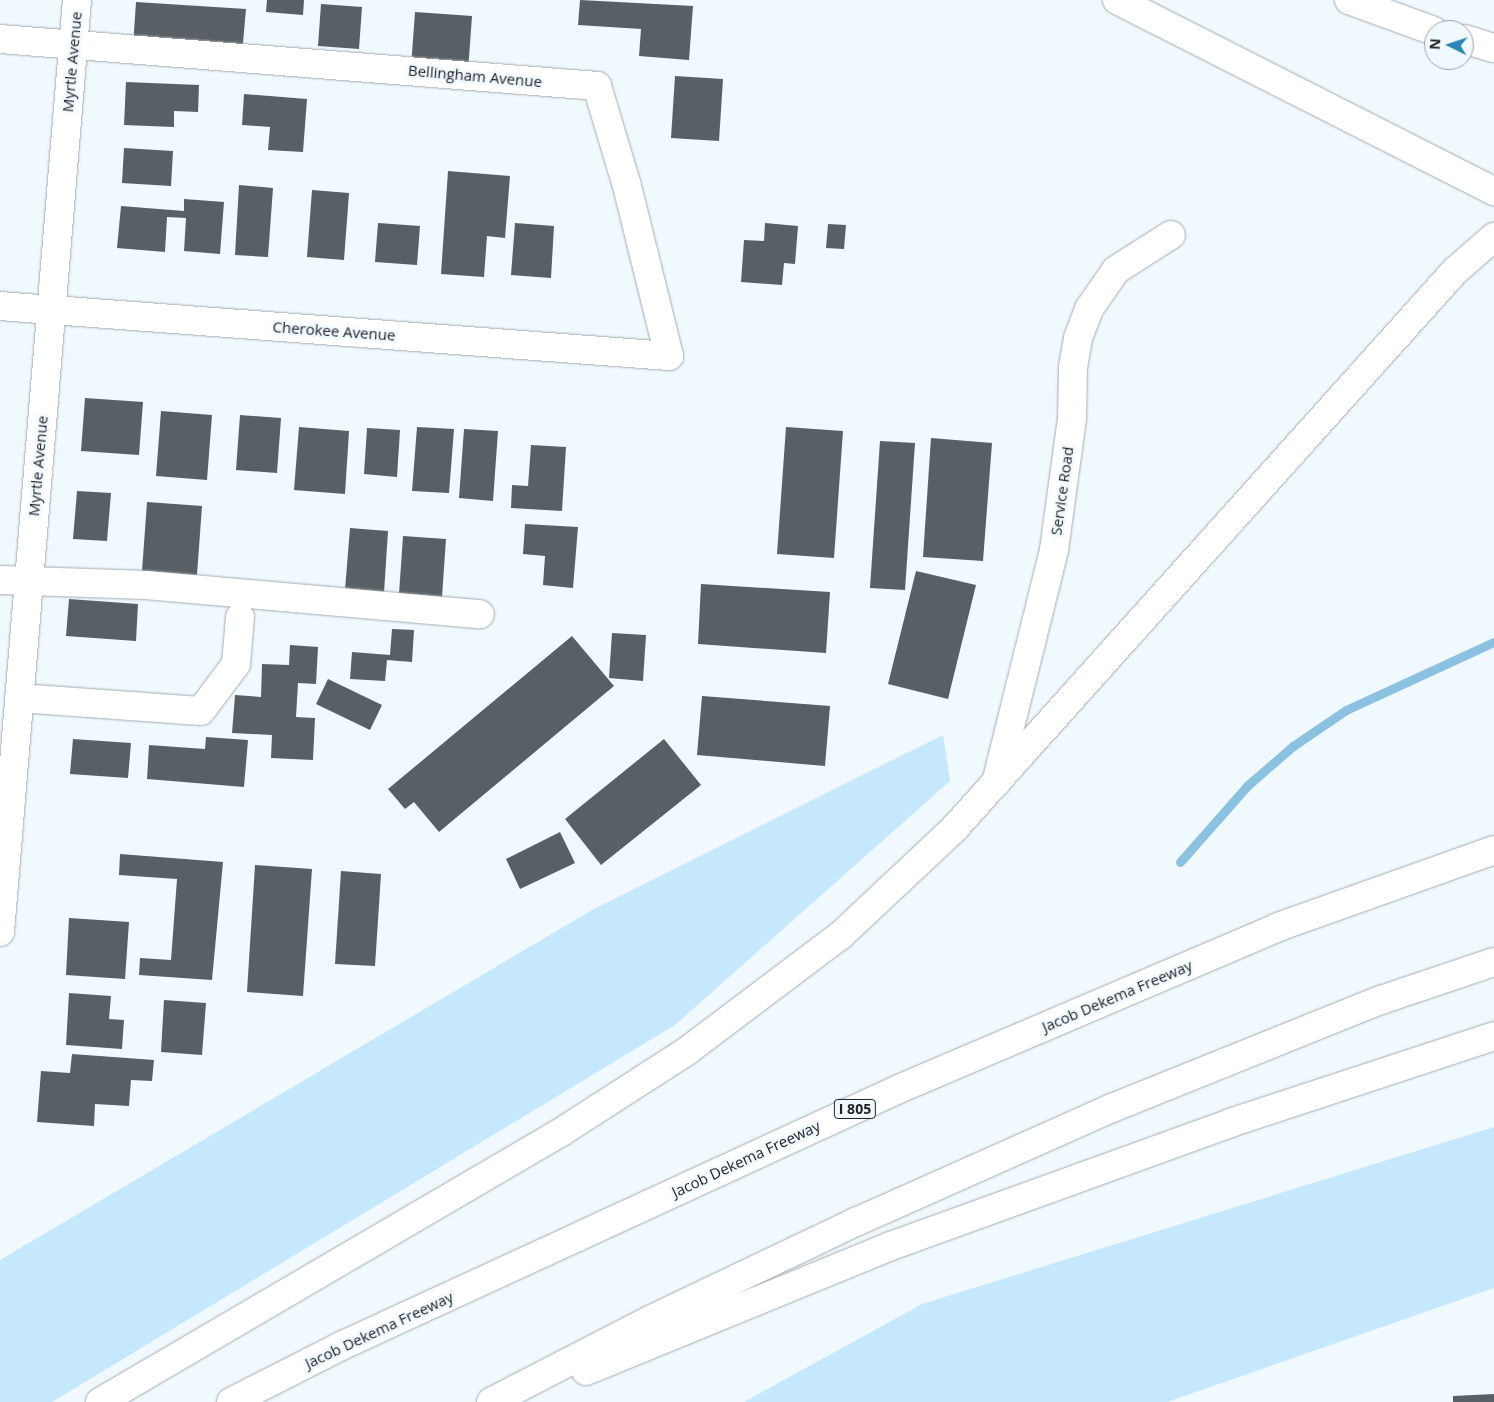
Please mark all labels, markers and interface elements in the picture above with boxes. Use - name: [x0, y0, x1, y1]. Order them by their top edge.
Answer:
- street label: Myrtle Avenue: [59, 11, 85, 113]
- north arrow: [1424, 20, 1474, 70]
- text: N: [1425, 38, 1444, 50]
- street label: Bellingham Avenue: [407, 61, 543, 91]
- street label: Cherokee Avenue: [272, 318, 396, 344]
- street label: Myrtle Avenue: [25, 415, 51, 517]
- street label: Service Road: [1047, 446, 1077, 536]
- street label: Jacob Dekema Freeway: [1039, 956, 1195, 1036]
- road number: I 805: [834, 1098, 876, 1120]
- street label: Jacob Dekema Freeway: [669, 1117, 823, 1201]
- street label: Jacob Dekema Freeway: [302, 1288, 456, 1372]

